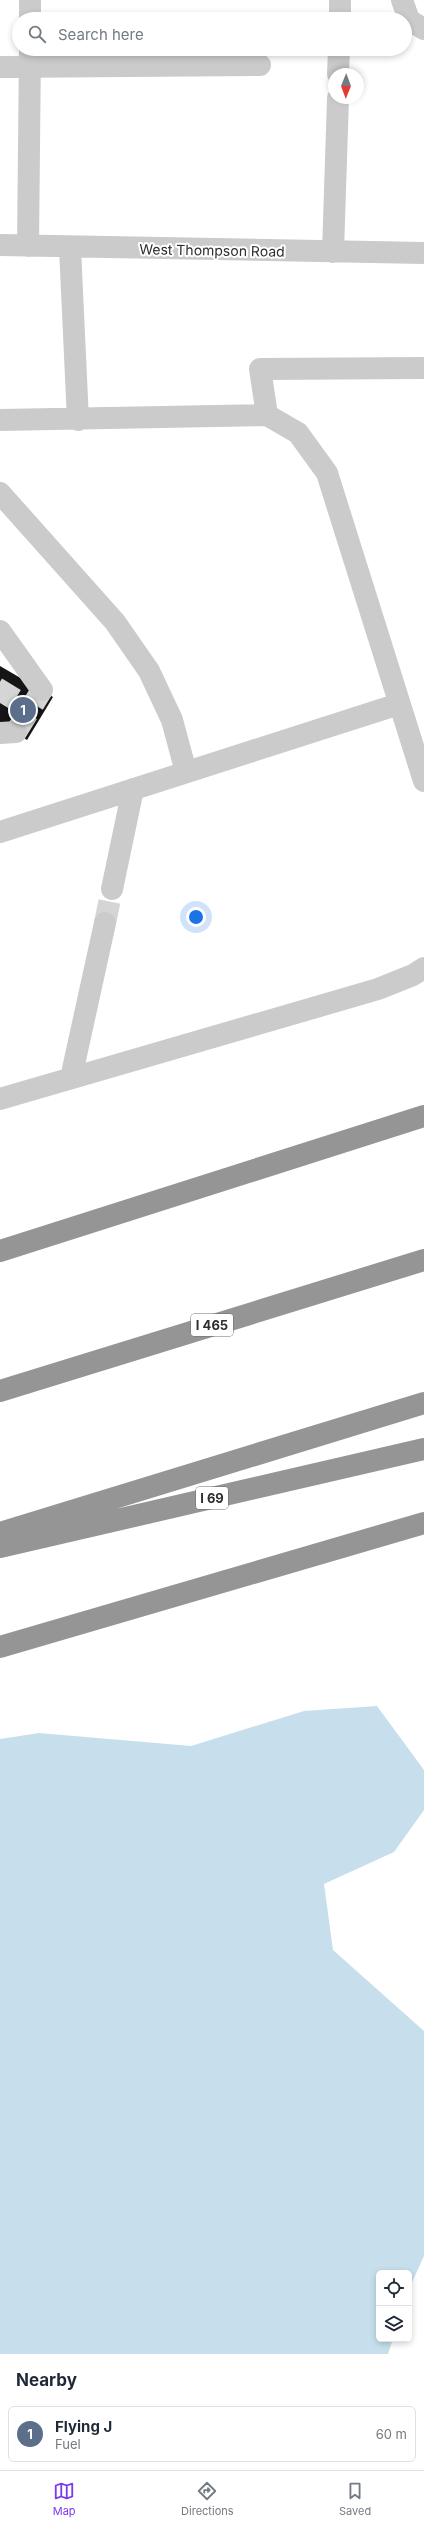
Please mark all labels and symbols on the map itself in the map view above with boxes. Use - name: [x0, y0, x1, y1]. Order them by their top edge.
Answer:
- north arrow: [328, 68, 364, 104]
- street label: West Thompson Road: [139, 240, 285, 260]
- pin: 1: [10, 695, 36, 725]
- your location: [186, 907, 206, 927]
- road number: I 465: [191, 1314, 233, 1336]
- road number: I 69: [196, 1487, 228, 1509]

